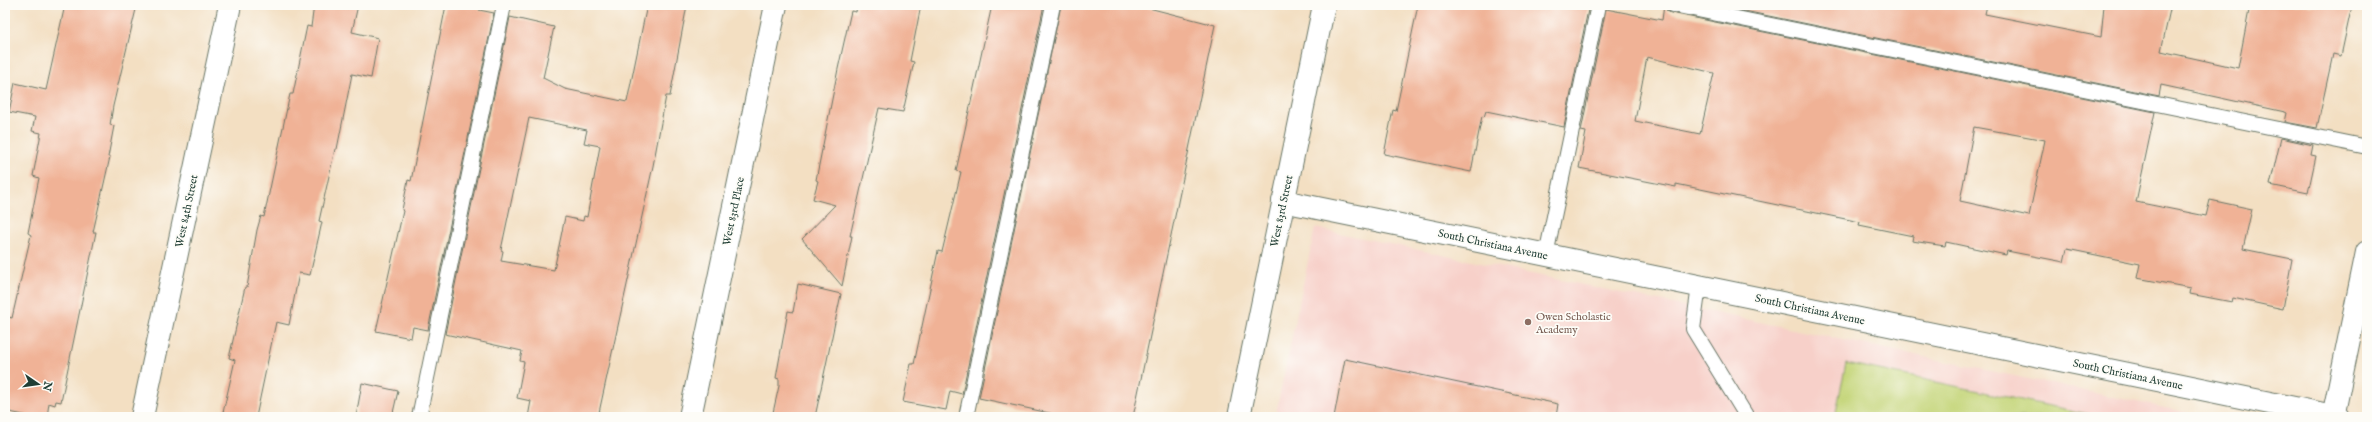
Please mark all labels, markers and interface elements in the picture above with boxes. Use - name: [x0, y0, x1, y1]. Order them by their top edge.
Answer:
- street label: West 84th Street: [172, 173, 202, 249]
- street label: West 83rd Street: [1268, 174, 1296, 248]
- street label: West 83rd Place: [720, 176, 748, 247]
- street label: South Christiana Avenue: [1437, 226, 1549, 263]
- street label: South Christiana Avenue: [1754, 291, 1866, 328]
- place label: Owen Scholastic Academy: [1535, 310, 1611, 337]
- marker: Owen Scholastic Academy: [1523, 317, 1533, 327]
- street label: South Christiana Avenue: [2072, 356, 2184, 393]
- north arrow: [18, 364, 58, 404]
- text: N: [39, 379, 55, 393]

